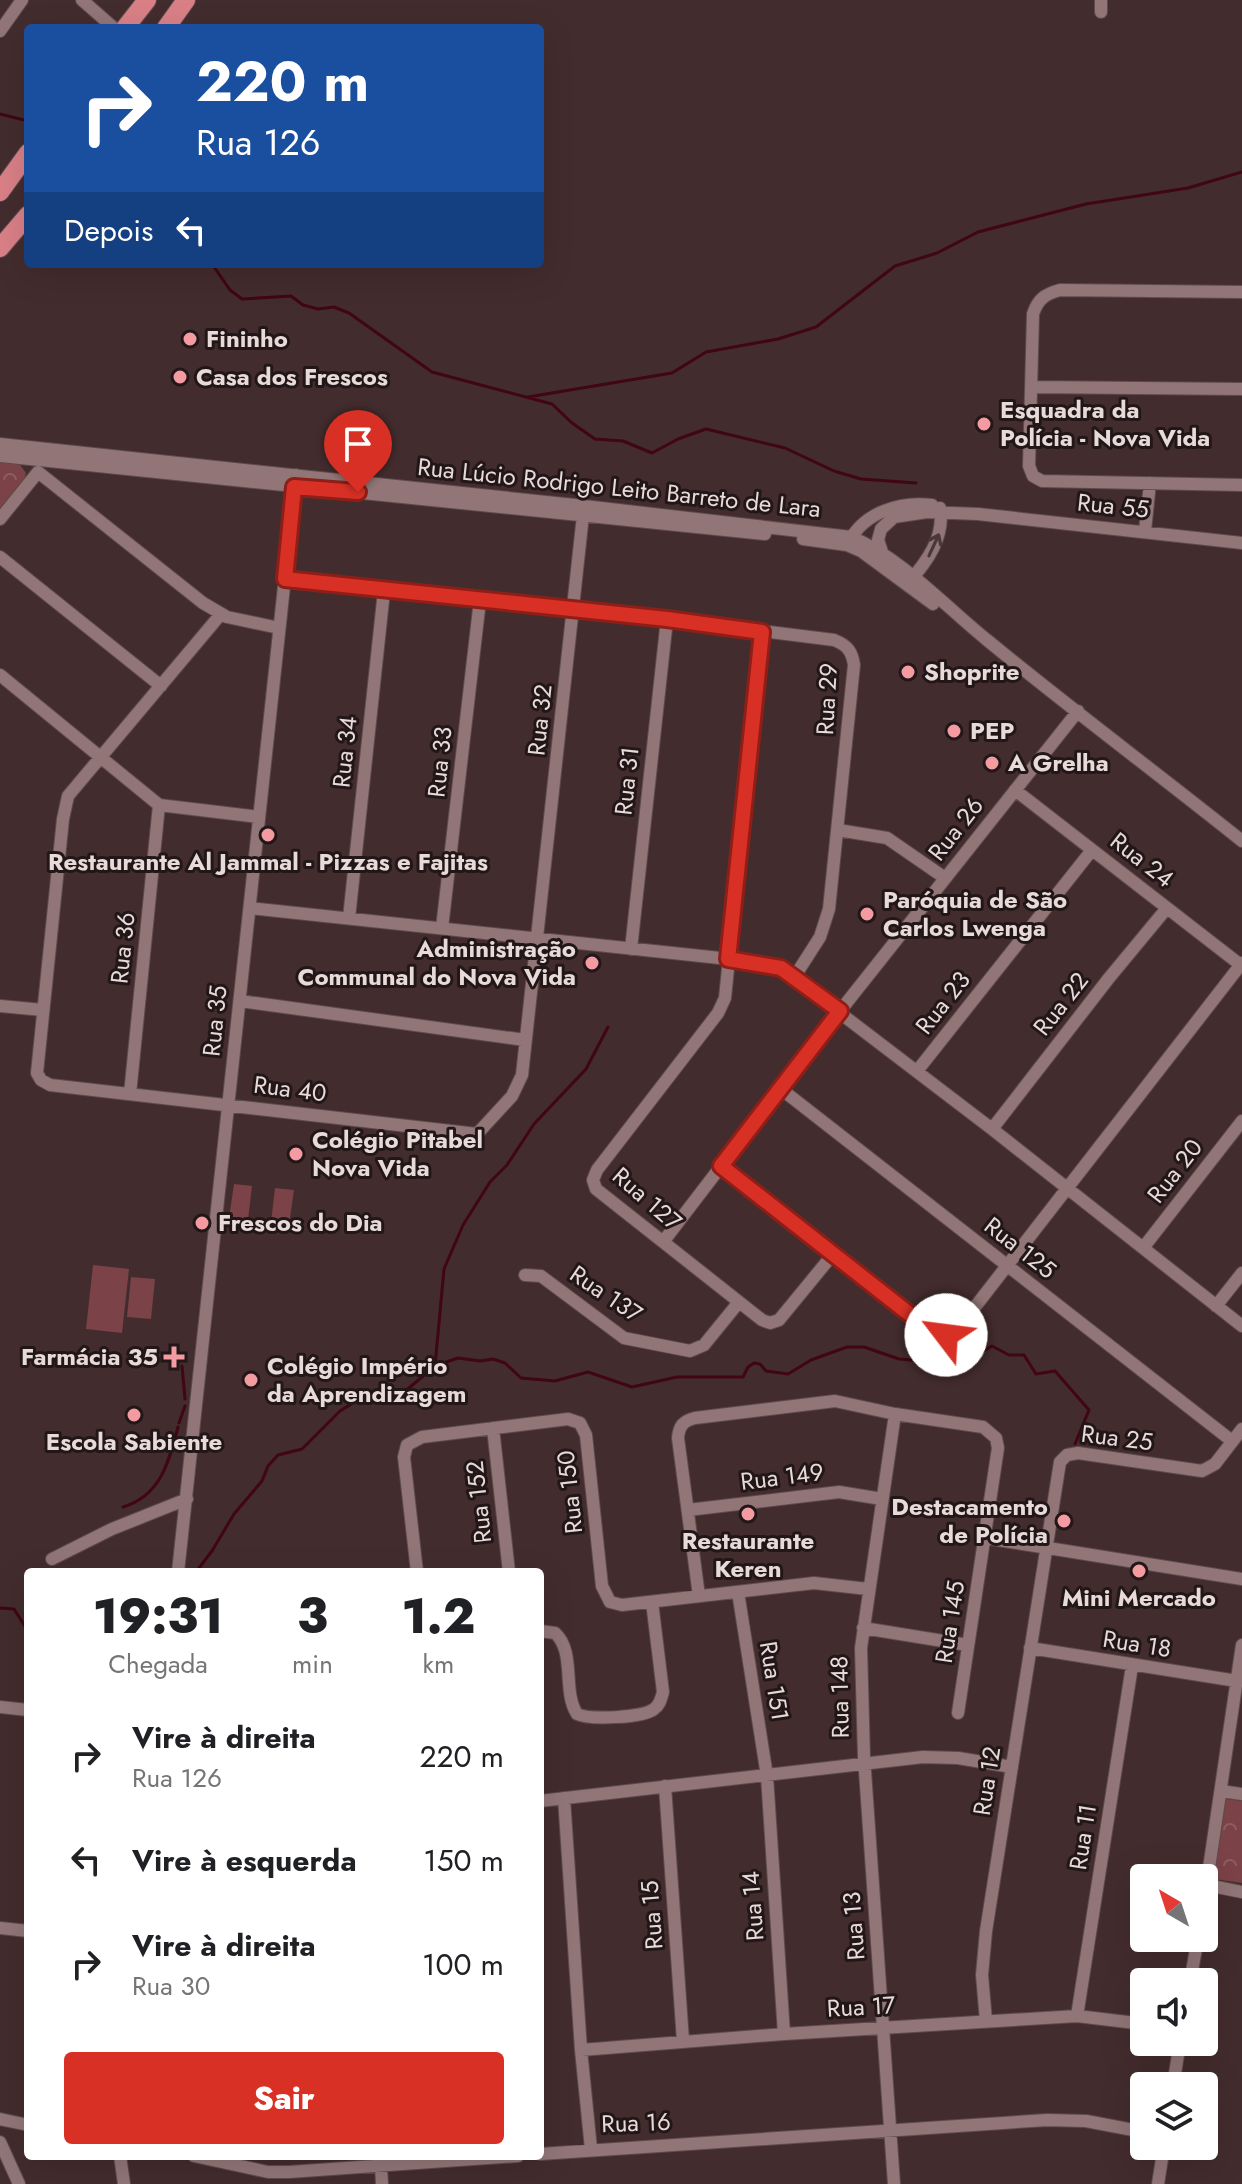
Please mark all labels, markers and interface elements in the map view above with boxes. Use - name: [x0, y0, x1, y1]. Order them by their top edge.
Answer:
- text: 220 m: [196, 41, 369, 122]
- icon: right: [64, 56, 168, 160]
- text: Rua 126: [196, 116, 321, 168]
- icon: left: [169, 208, 213, 252]
- text: Depois: [64, 209, 153, 252]
- place label: Fininho: [206, 321, 288, 356]
- marker: Fininho: [181, 330, 199, 348]
- place label: Casa dos Frescos: [196, 359, 388, 394]
- marker: Casa dos Frescos: [171, 368, 189, 386]
- place label: Esquadra da Polícia - Nova Vida: [1000, 392, 1210, 455]
- pin: [324, 410, 392, 492]
- marker: Esquadra da Polícia - Nova Vida: [975, 415, 993, 433]
- icon: arrive: [336, 422, 380, 466]
- street label: Rua Lúcio Rodrigo Leito Barreto de Lara: [416, 449, 822, 526]
- street label: Rua 55: [1075, 484, 1151, 527]
- one-way arrow: [927, 533, 942, 557]
- place label: Shoprite: [924, 654, 1020, 689]
- street label: Rua 29: [807, 662, 846, 736]
- marker: Shoprite: [899, 663, 917, 681]
- street label: Rua 32: [518, 683, 561, 757]
- place label: PEP: [970, 713, 1014, 748]
- street label: Rua 34: [323, 714, 366, 790]
- marker: PEP: [945, 722, 963, 740]
- street label: Rua 33: [418, 725, 461, 799]
- street label: Rua 31: [606, 745, 647, 817]
- place label: A Grelha: [1007, 745, 1109, 780]
- marker: A Grelha: [983, 754, 1001, 772]
- street label: Rua 26: [920, 789, 992, 868]
- street label: Rua 24: [1103, 824, 1182, 896]
- marker: Restaurante Al Jammal - Pizzas e Fajitas: [259, 826, 277, 844]
- place label: Restaurante Al Jammal - Pizzas e Fajitas: [48, 844, 488, 879]
- place label: Paróquia de São Carlos Lwenga: [883, 882, 1067, 945]
- marker: Paróquia de São Carlos Lwenga: [858, 905, 876, 923]
- street label: Rua 36: [101, 910, 144, 985]
- place label: Administração Communal do Nova Vida: [298, 931, 576, 994]
- marker: Administração Communal do Nova Vida: [583, 954, 601, 972]
- street label: Rua 23: [907, 964, 978, 1042]
- street label: Rua 22: [1025, 965, 1097, 1043]
- street label: Rua 35: [193, 984, 236, 1058]
- street label: Rua 40: [252, 1067, 329, 1110]
- place label: Colégio Pitabel Nova Vida: [312, 1122, 483, 1185]
- street label: Rua 20: [1138, 1131, 1211, 1210]
- marker: Colégio Pitabel Nova Vida: [287, 1145, 305, 1163]
- street label: Rua 127: [605, 1159, 690, 1239]
- place label: Frescos do Dia: [218, 1205, 382, 1240]
- street label: Rua 125: [977, 1208, 1064, 1287]
- marker: Frescos do Dia: [193, 1214, 211, 1232]
- street label: Rua 137: [563, 1256, 650, 1331]
- position arrow: [904, 1293, 988, 1377]
- place label: Farmácia 35: [21, 1339, 158, 1374]
- marker: Farmácia 35: [165, 1348, 183, 1366]
- place label: Colégio Império da Aprendizagem: [267, 1348, 466, 1411]
- marker: Colégio Império da Aprendizagem: [242, 1371, 260, 1389]
- marker: Escola Sabiente: [125, 1406, 143, 1424]
- street label: Rua 25: [1079, 1416, 1155, 1459]
- place label: Escola Sabiente: [46, 1424, 222, 1459]
- street label: Rua 150: [548, 1449, 591, 1535]
- street label: Rua 149: [738, 1454, 825, 1499]
- street label: Rua 152: [457, 1459, 500, 1545]
- place label: Destacamento de Polícia: [891, 1489, 1048, 1552]
- marker: Restaurante Keren: [739, 1505, 757, 1523]
- marker: Destacamento de Polícia: [1055, 1512, 1073, 1530]
- place label: Restaurante Keren: [682, 1523, 814, 1586]
- marker: Mini Mercado: [1130, 1562, 1148, 1580]
- street label: Rua 145: [926, 1578, 973, 1666]
- place label: Mini Mercado: [1062, 1580, 1216, 1615]
- text: 19:31: [93, 1582, 223, 1651]
- text: 3: [297, 1582, 328, 1651]
- text: 1.2: [401, 1582, 475, 1651]
- street label: Rua 18: [1100, 1621, 1174, 1666]
- street label: Rua 151: [751, 1639, 798, 1723]
- text: Chegada: [108, 1645, 208, 1683]
- text: min: [292, 1645, 333, 1683]
- text: km: [423, 1645, 454, 1683]
- street label: Rua 148: [821, 1655, 858, 1739]
- text: Vire à direita: [132, 1716, 316, 1759]
- icon: right: [64, 1734, 108, 1778]
- text: 220 m: [419, 1735, 504, 1778]
- street label: Rua 12: [964, 1744, 1009, 1818]
- text: Rua 126: [132, 1759, 222, 1797]
- street label: Rua 11: [1060, 1801, 1105, 1872]
- icon: left: [64, 1838, 108, 1882]
- text: Vire à esquerda: [132, 1839, 357, 1882]
- text: 150 m: [423, 1839, 504, 1882]
- north arrow: [1130, 1864, 1218, 1952]
- map controls: [1130, 1864, 1218, 2160]
- street label: Rua 14: [733, 1870, 772, 1942]
- street label: Rua 15: [632, 1879, 671, 1951]
- street label: Rua 13: [834, 1891, 873, 1962]
- text: Vire à direita: [132, 1924, 316, 1967]
- icon: right: [64, 1942, 108, 1986]
- text: 100 m: [422, 1943, 504, 1986]
- text: Rua 30: [132, 1967, 210, 2005]
- button: sound: [1130, 1968, 1218, 2056]
- street label: Rua 17: [826, 1987, 896, 2026]
- button: Sair: [64, 2052, 504, 2144]
- button: layers: [1130, 2072, 1218, 2160]
- street label: Rua 16: [601, 2104, 671, 2141]

